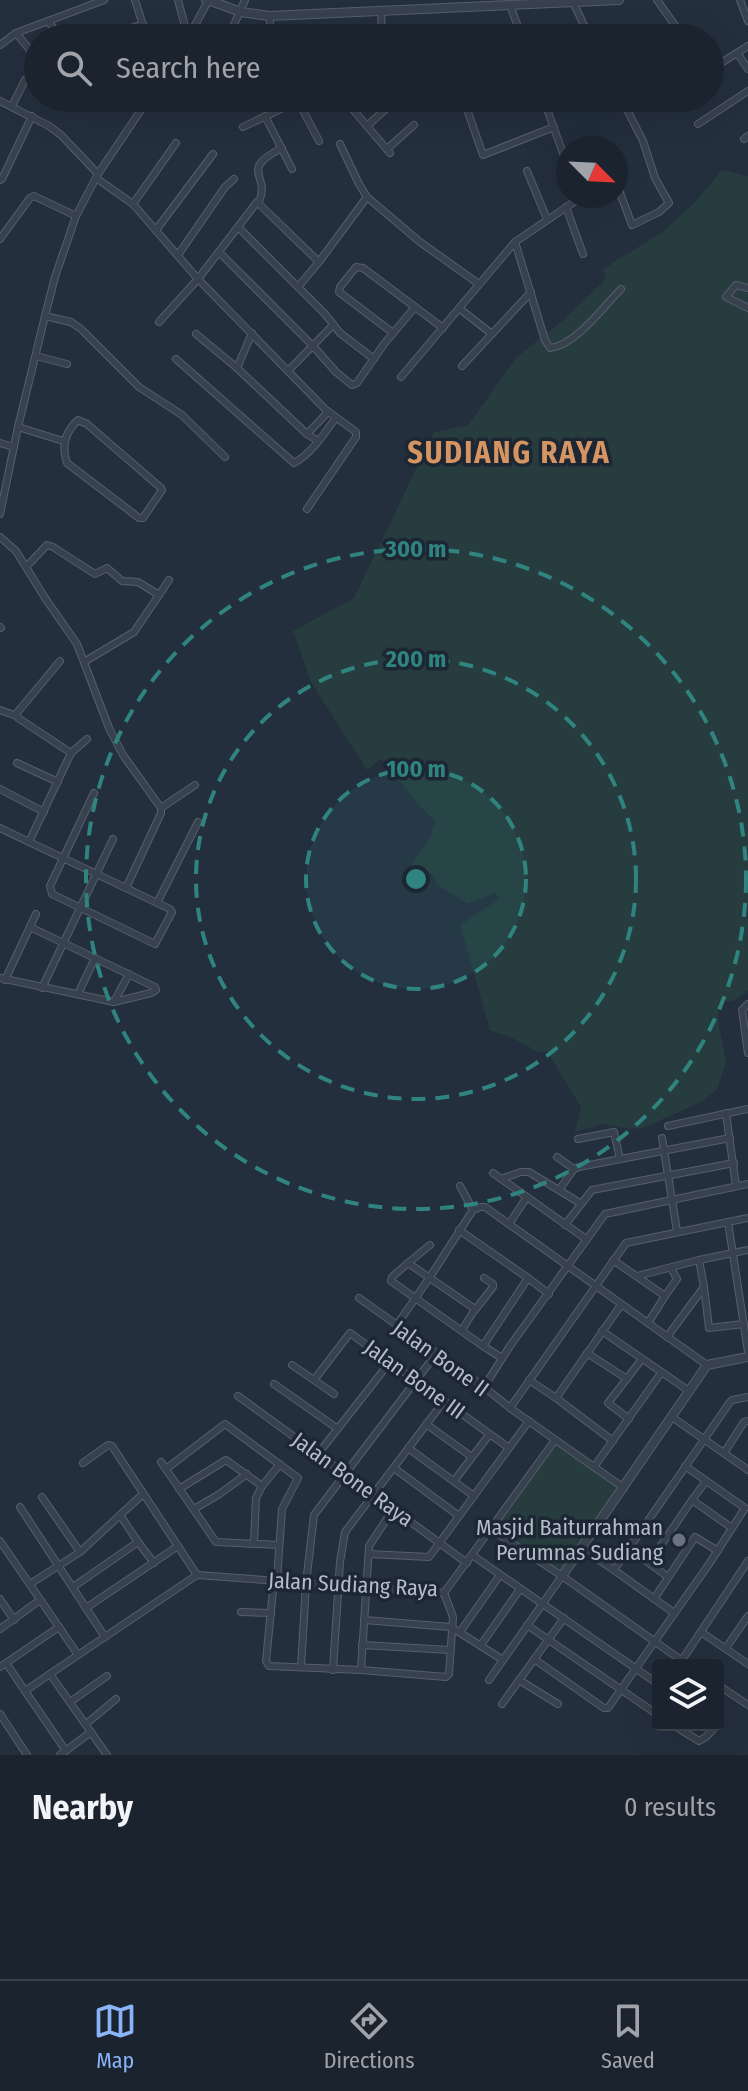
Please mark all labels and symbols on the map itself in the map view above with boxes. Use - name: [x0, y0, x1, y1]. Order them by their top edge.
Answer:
- north arrow: [556, 136, 628, 208]
- district label: SUDIANG RAYA: [407, 435, 611, 471]
- text: 300 m: [385, 535, 446, 563]
- text: 200 m: [385, 645, 446, 673]
- text: 100 m: [386, 755, 446, 783]
- centre of rings: [402, 865, 430, 893]
- street label: Jalan Bone II: [387, 1314, 494, 1402]
- street label: Jalan Bone III: [359, 1334, 471, 1425]
- street label: Jalan Bone Raya: [287, 1426, 419, 1533]
- place label: Masjid Baiturrahman Perumnas Sudiang: [476, 1514, 664, 1566]
- marker: Masjid Baiturrahman Perumnas Sudiang: [670, 1531, 688, 1549]
- street label: Jalan Sudiang Raya: [267, 1567, 439, 1602]

